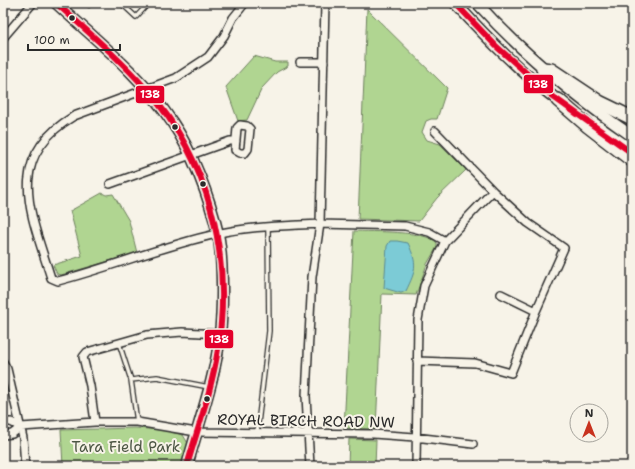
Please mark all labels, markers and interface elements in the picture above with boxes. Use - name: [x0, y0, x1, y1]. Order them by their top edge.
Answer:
- unlabelled marker: [67, 13, 77, 23]
- scale bar: [28, 26, 120, 52]
- text: 100 m: [34, 32, 70, 48]
- line badge: 138: [523, 74, 554, 94]
- text: 138: [528, 77, 548, 92]
- line badge: 138: [135, 85, 165, 104]
- text: 138: [140, 87, 160, 102]
- unlabelled marker: [170, 122, 180, 132]
- unlabelled marker: [198, 179, 208, 189]
- line badge: 138: [204, 329, 234, 349]
- text: 138: [209, 332, 229, 347]
- unlabelled marker: [202, 394, 212, 404]
- north arrow: [569, 403, 609, 443]
- text: N: [585, 406, 594, 421]
- street label: ROYAL BIRCH ROAD NW: [217, 409, 395, 433]
- park label: Tara Field Park: [72, 437, 180, 457]

